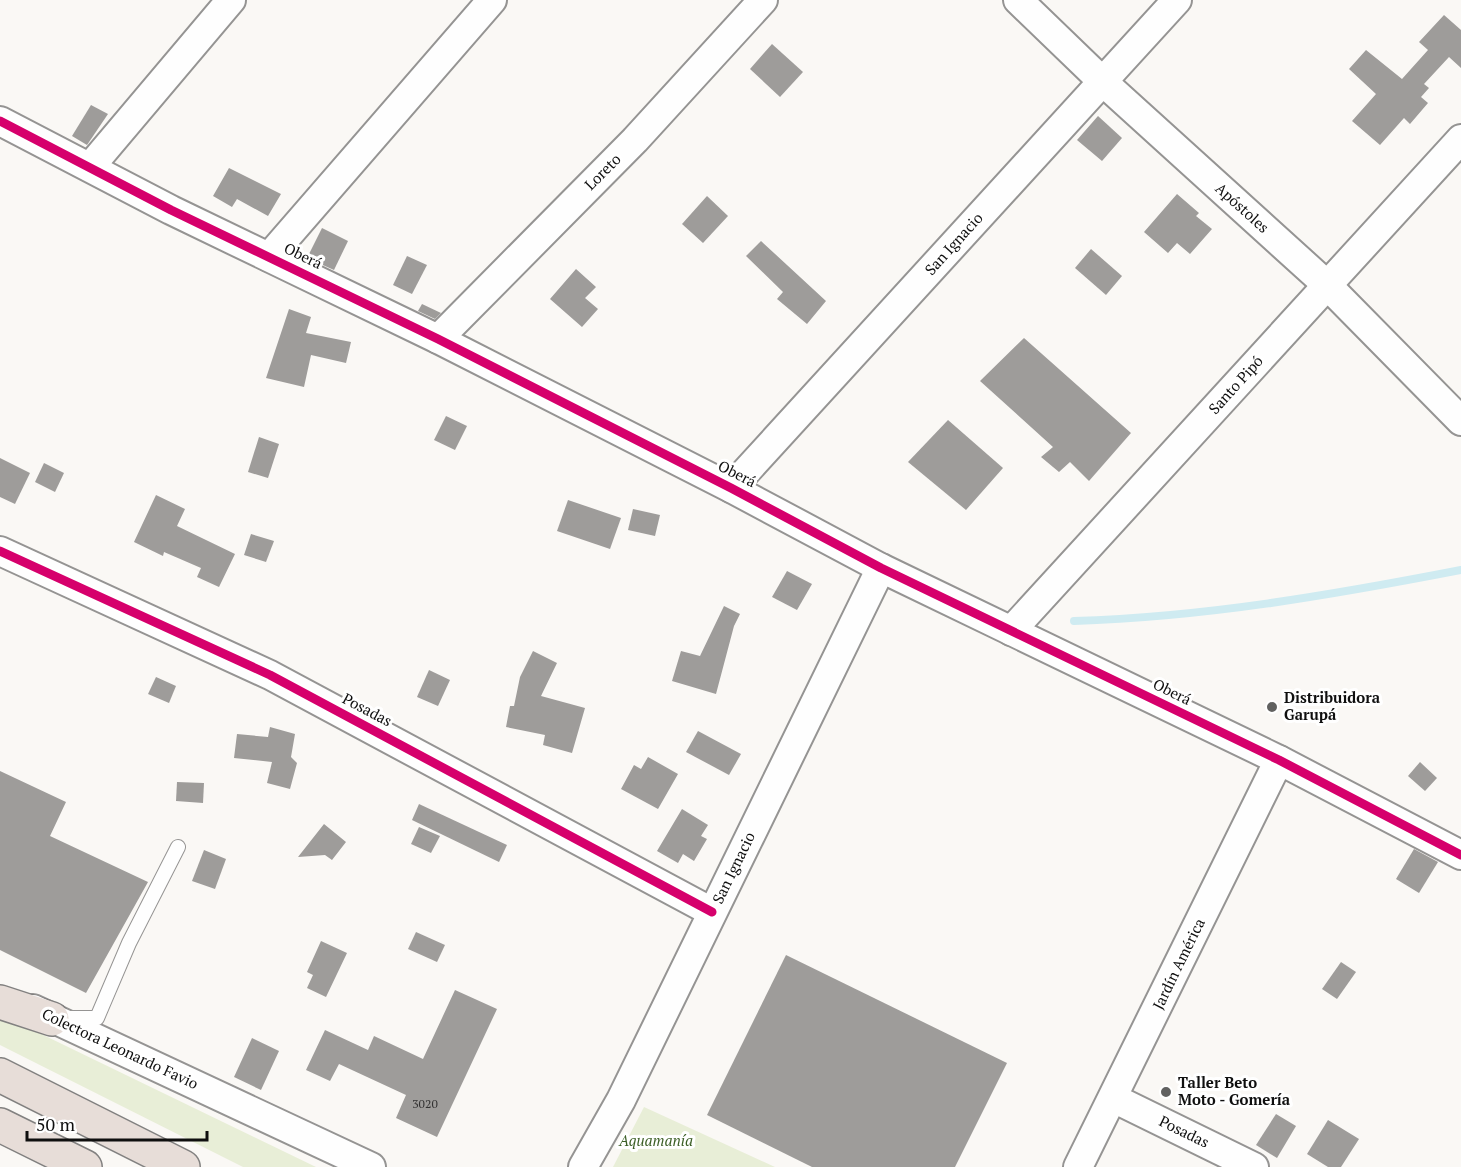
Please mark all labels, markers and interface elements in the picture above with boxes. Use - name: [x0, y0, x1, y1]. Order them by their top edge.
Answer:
- street label: Loreto: [580, 149, 625, 194]
- street label: Apóstoles: [1211, 178, 1274, 237]
- street label: San Ignacio: [920, 208, 987, 279]
- street label: Oberá: [281, 237, 326, 273]
- street label: Santo Pipó: [1204, 351, 1267, 418]
- street label: Oberá: [715, 455, 760, 491]
- street label: Oberá: [1150, 673, 1195, 709]
- place label: Distribuidora Garupá: [1284, 687, 1381, 724]
- street label: Posadas: [339, 688, 396, 730]
- marker: Distribuidora Garupá: [1265, 700, 1279, 714]
- street label: San Ignacio: [707, 828, 759, 907]
- street label: Jardín América: [1147, 914, 1209, 1012]
- street label: Colectora Leonardo Favio: [39, 1003, 202, 1093]
- place label: Taller Beto Moto - Gomería: [1178, 1072, 1291, 1109]
- marker: Taller Beto Moto - Gomería: [1159, 1085, 1173, 1099]
- house number: 3020: [412, 1096, 438, 1111]
- scale bar: [27, 1104, 207, 1142]
- street label: Posadas: [1156, 1110, 1213, 1152]
- text: 50 m: [36, 1112, 76, 1136]
- park label: Aquamanía: [618, 1130, 693, 1150]

